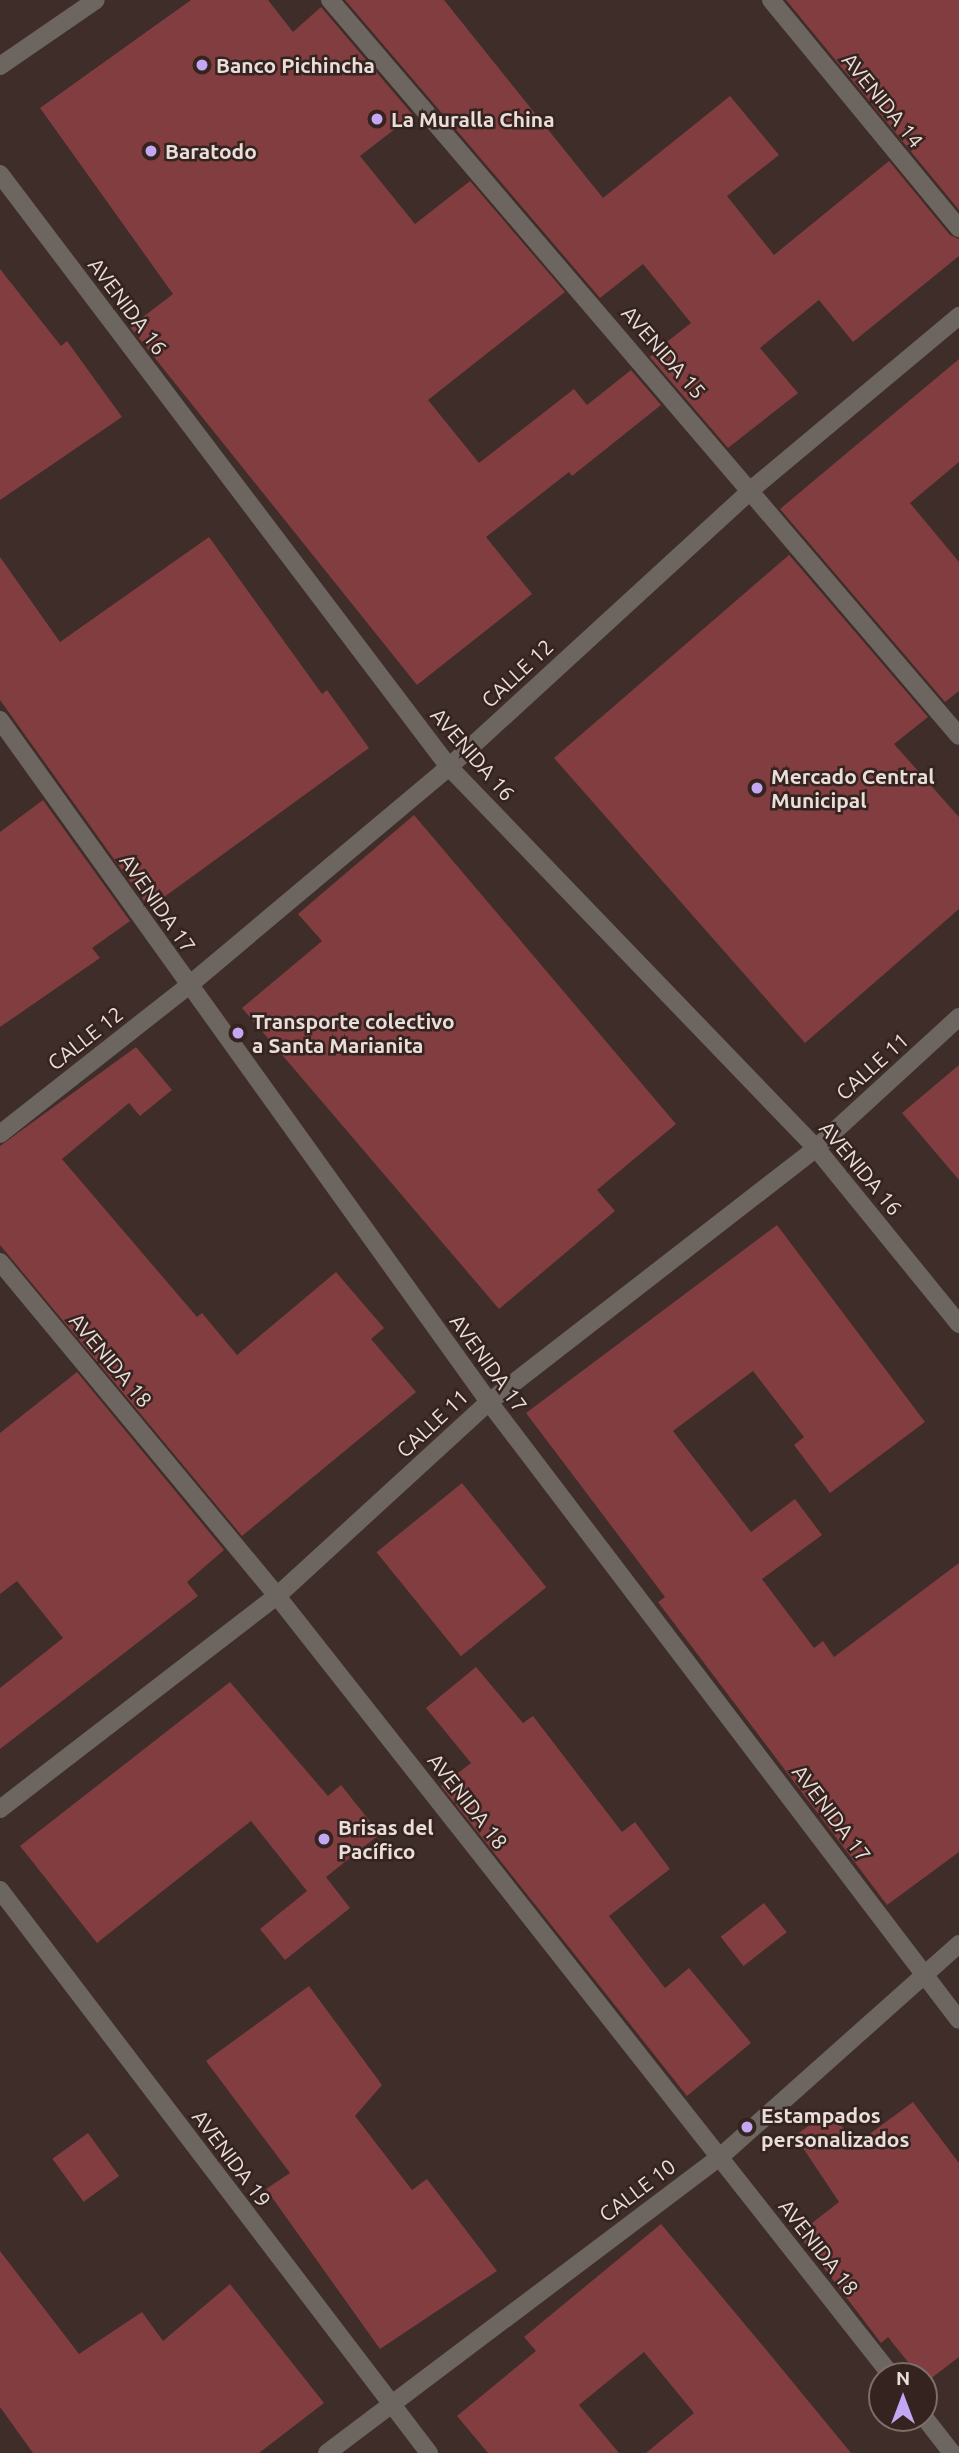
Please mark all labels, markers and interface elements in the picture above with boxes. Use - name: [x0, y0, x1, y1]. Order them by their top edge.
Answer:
- street label: AVENIDA 14: [837, 47, 929, 153]
- place label: Banco Pichincha: [216, 52, 375, 78]
- marker: Banco Pichincha: [194, 57, 210, 73]
- place label: La Muralla China: [391, 106, 555, 132]
- marker: La Muralla China: [369, 111, 385, 127]
- place label: Baratodo: [165, 138, 257, 164]
- marker: Baratodo: [143, 143, 159, 159]
- street label: AVENIDA 16: [83, 253, 173, 359]
- street label: AVENIDA 15: [617, 300, 711, 404]
- street label: CALLE 12: [476, 634, 558, 712]
- street label: AVENIDA 16: [426, 702, 520, 806]
- place label: Mercado Central Municipal: [771, 763, 935, 813]
- marker: Mercado Central Municipal: [749, 780, 765, 796]
- street label: AVENIDA 17: [115, 849, 201, 957]
- street label: CALLE 12: [42, 1001, 128, 1075]
- place label: Transporte colectivo a Santa Marianita: [252, 1008, 455, 1058]
- marker: Transporte colectivo a Santa Marianita: [230, 1025, 246, 1041]
- street label: CALLE 11: [831, 1027, 913, 1105]
- street label: AVENIDA 16: [814, 1116, 908, 1220]
- street label: AVENIDA 18: [64, 1308, 158, 1412]
- street label: AVENIDA 17: [445, 1309, 533, 1417]
- street label: CALLE 11: [391, 1384, 473, 1462]
- street label: AVENIDA 18: [423, 1748, 513, 1854]
- street label: AVENIDA 17: [787, 1760, 877, 1866]
- place label: Brisas del Pacífico: [338, 1814, 434, 1864]
- marker: Brisas del Pacífico: [316, 1831, 332, 1847]
- place label: Estampados personalizados: [761, 2102, 909, 2152]
- street label: AVENIDA 19: [187, 2105, 277, 2211]
- marker: Estampados personalizados: [739, 2119, 755, 2135]
- street label: CALLE 10: [594, 2153, 680, 2227]
- street label: AVENIDA 18: [774, 2194, 864, 2300]
- north arrow: [868, 2362, 938, 2432]
- text: N: [896, 2367, 910, 2389]

